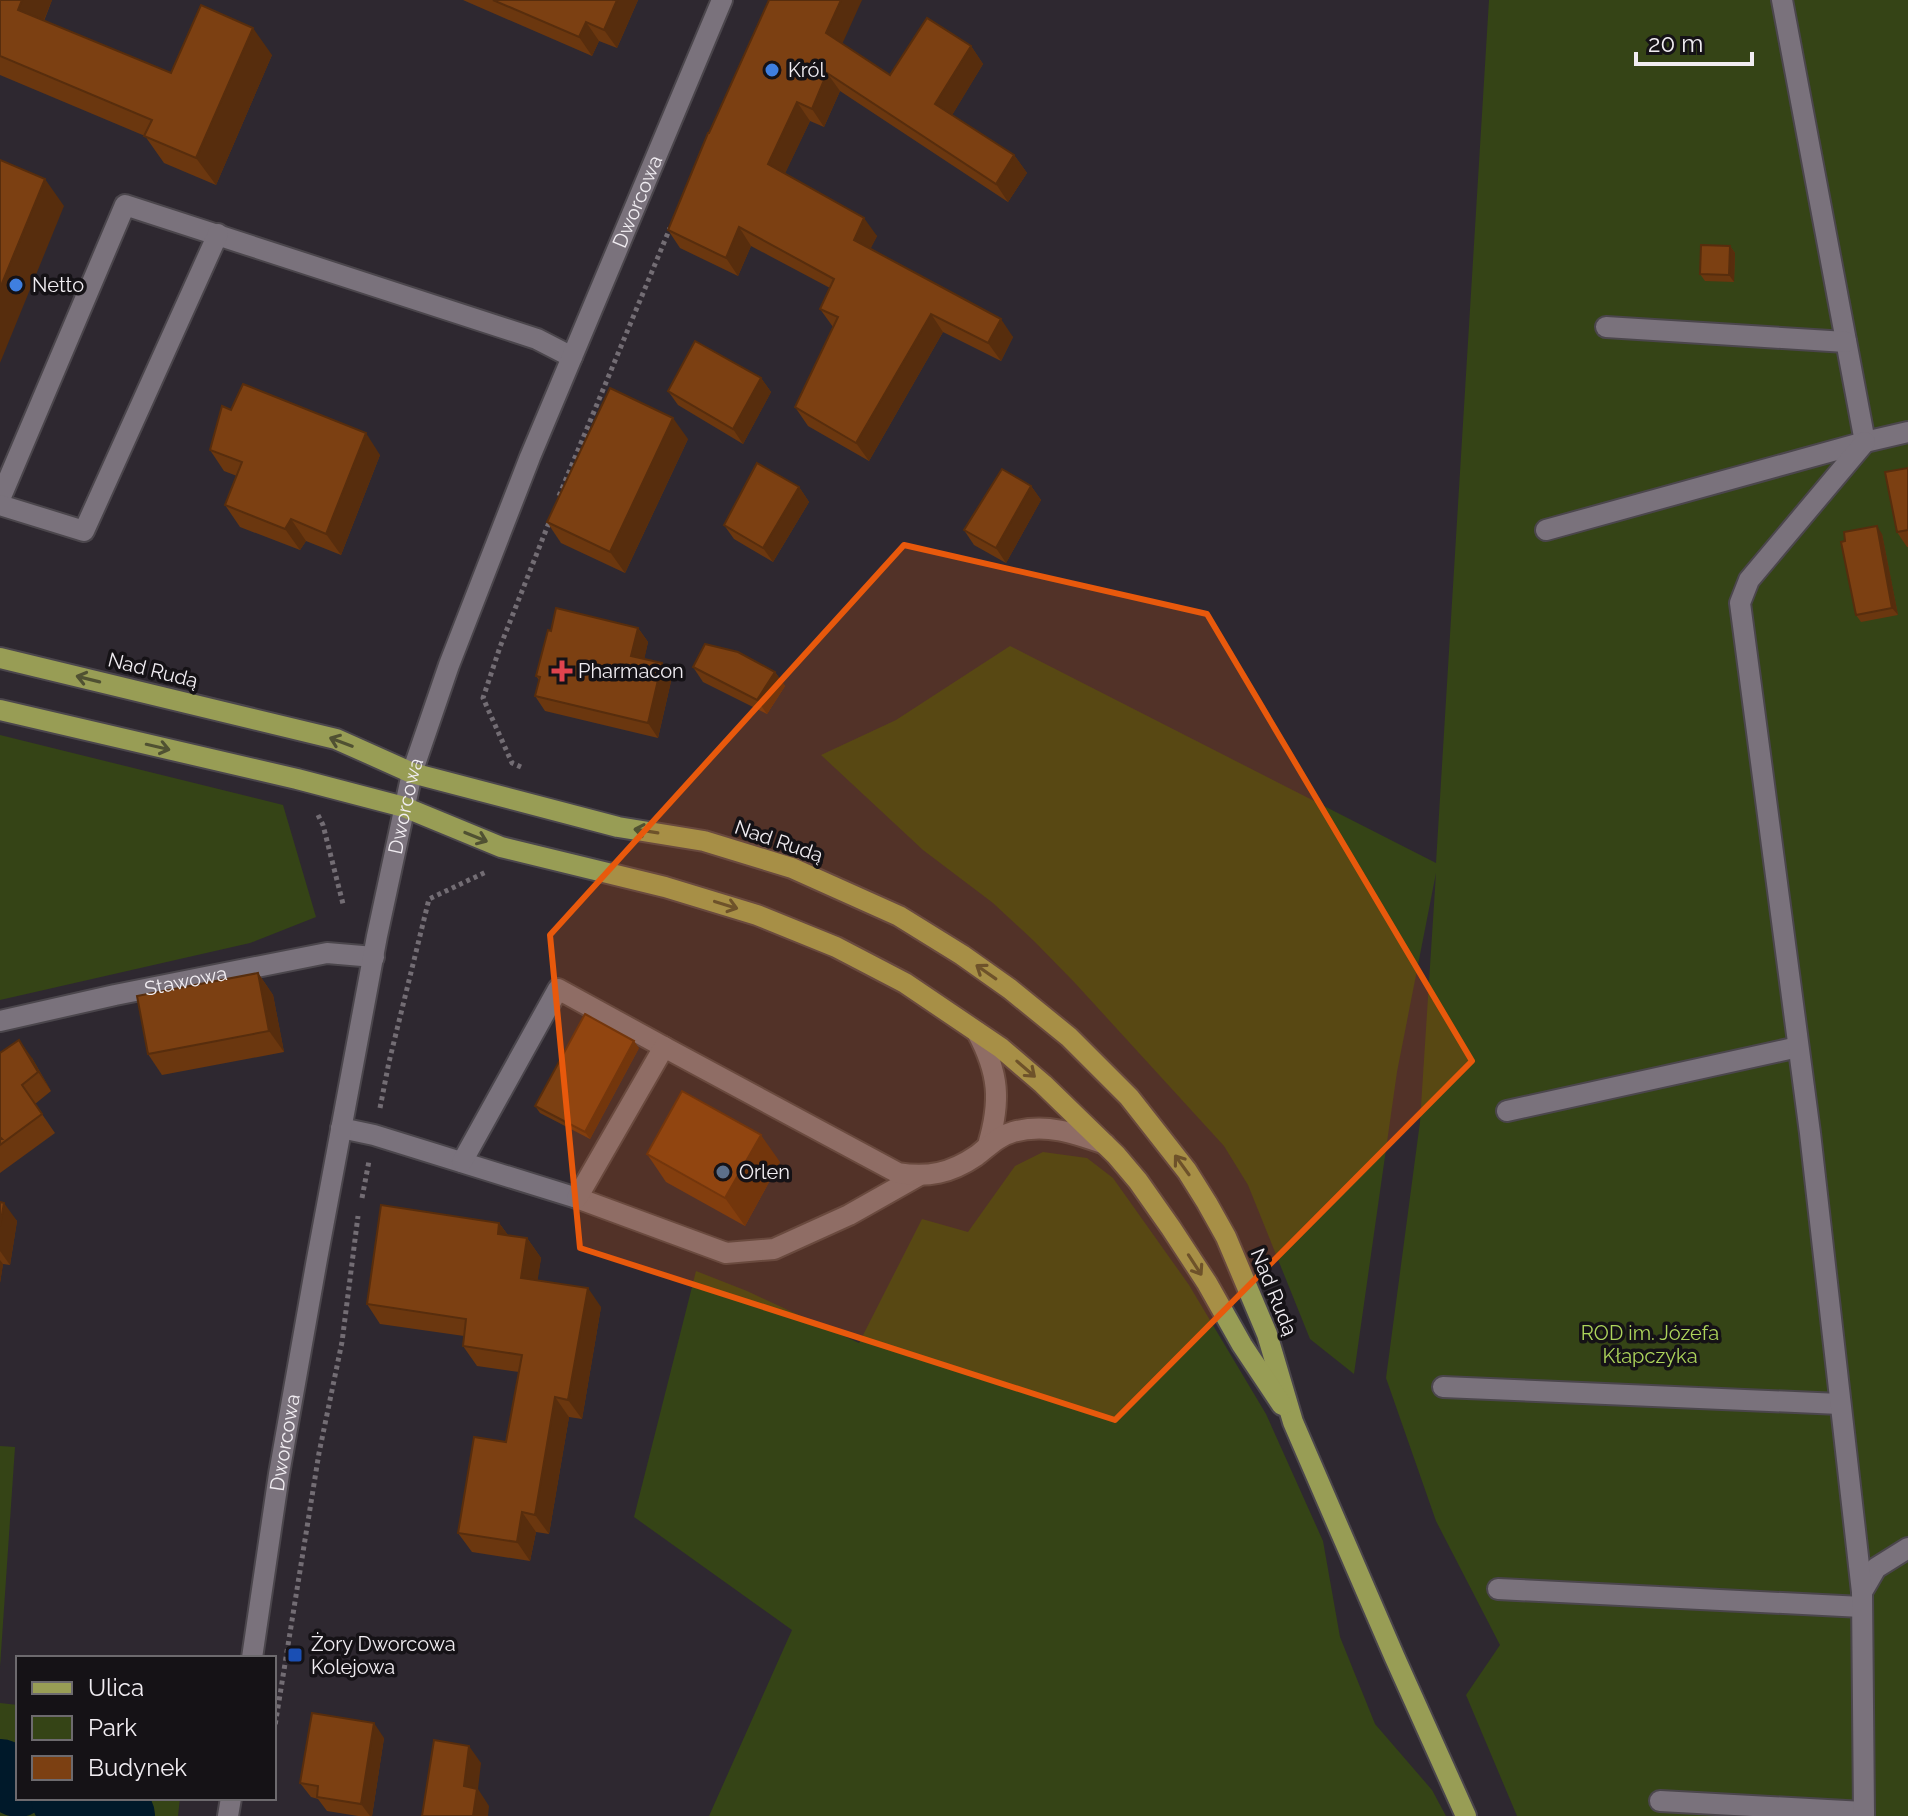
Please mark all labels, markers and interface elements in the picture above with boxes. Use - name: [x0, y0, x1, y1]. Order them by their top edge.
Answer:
- scale bar: [1636, 16, 1752, 66]
- text: 20 m: [1648, 29, 1703, 58]
- place label: Król: [788, 58, 825, 82]
- marker: Król: [763, 61, 781, 79]
- street label: Dworcowa: [607, 152, 667, 251]
- place label: Netto: [32, 273, 84, 297]
- marker: Netto: [7, 276, 25, 294]
- street label: Nad Rudą: [106, 647, 200, 693]
- place label: Pharmacon: [578, 659, 684, 683]
- marker: Pharmacon: [553, 662, 571, 680]
- one-way arrow: [76, 671, 102, 686]
- one-way arrow: [329, 734, 354, 748]
- one-way arrow: [144, 740, 170, 755]
- street label: Dworcowa: [383, 754, 428, 856]
- street label: Nad Rudą: [732, 815, 826, 867]
- one-way arrow: [634, 823, 659, 838]
- one-way arrow: [463, 831, 488, 845]
- one-way arrow: [713, 898, 739, 913]
- street label: Stawowa: [142, 961, 229, 1001]
- one-way arrow: [976, 964, 998, 980]
- one-way arrow: [1015, 1060, 1036, 1078]
- one-way arrow: [1174, 1154, 1191, 1176]
- place label: Orlen: [739, 1160, 790, 1184]
- marker: Orlen: [714, 1163, 732, 1181]
- street label: Nad Rudą: [1246, 1245, 1302, 1339]
- one-way arrow: [1188, 1253, 1204, 1276]
- park label: ROD im. Józefa Kłapczyka: [1581, 1321, 1719, 1368]
- street label: Dworcowa: [265, 1392, 305, 1493]
- place label: Żory Dworcowa Kolejowa: [311, 1631, 456, 1679]
- marker: Żory Dworcowa Kolejowa: [286, 1646, 304, 1664]
- legend: [16, 1656, 276, 1800]
- text: Ulica: [88, 1673, 144, 1702]
- text: Park: [88, 1713, 137, 1742]
- text: Budynek: [88, 1753, 187, 1782]

